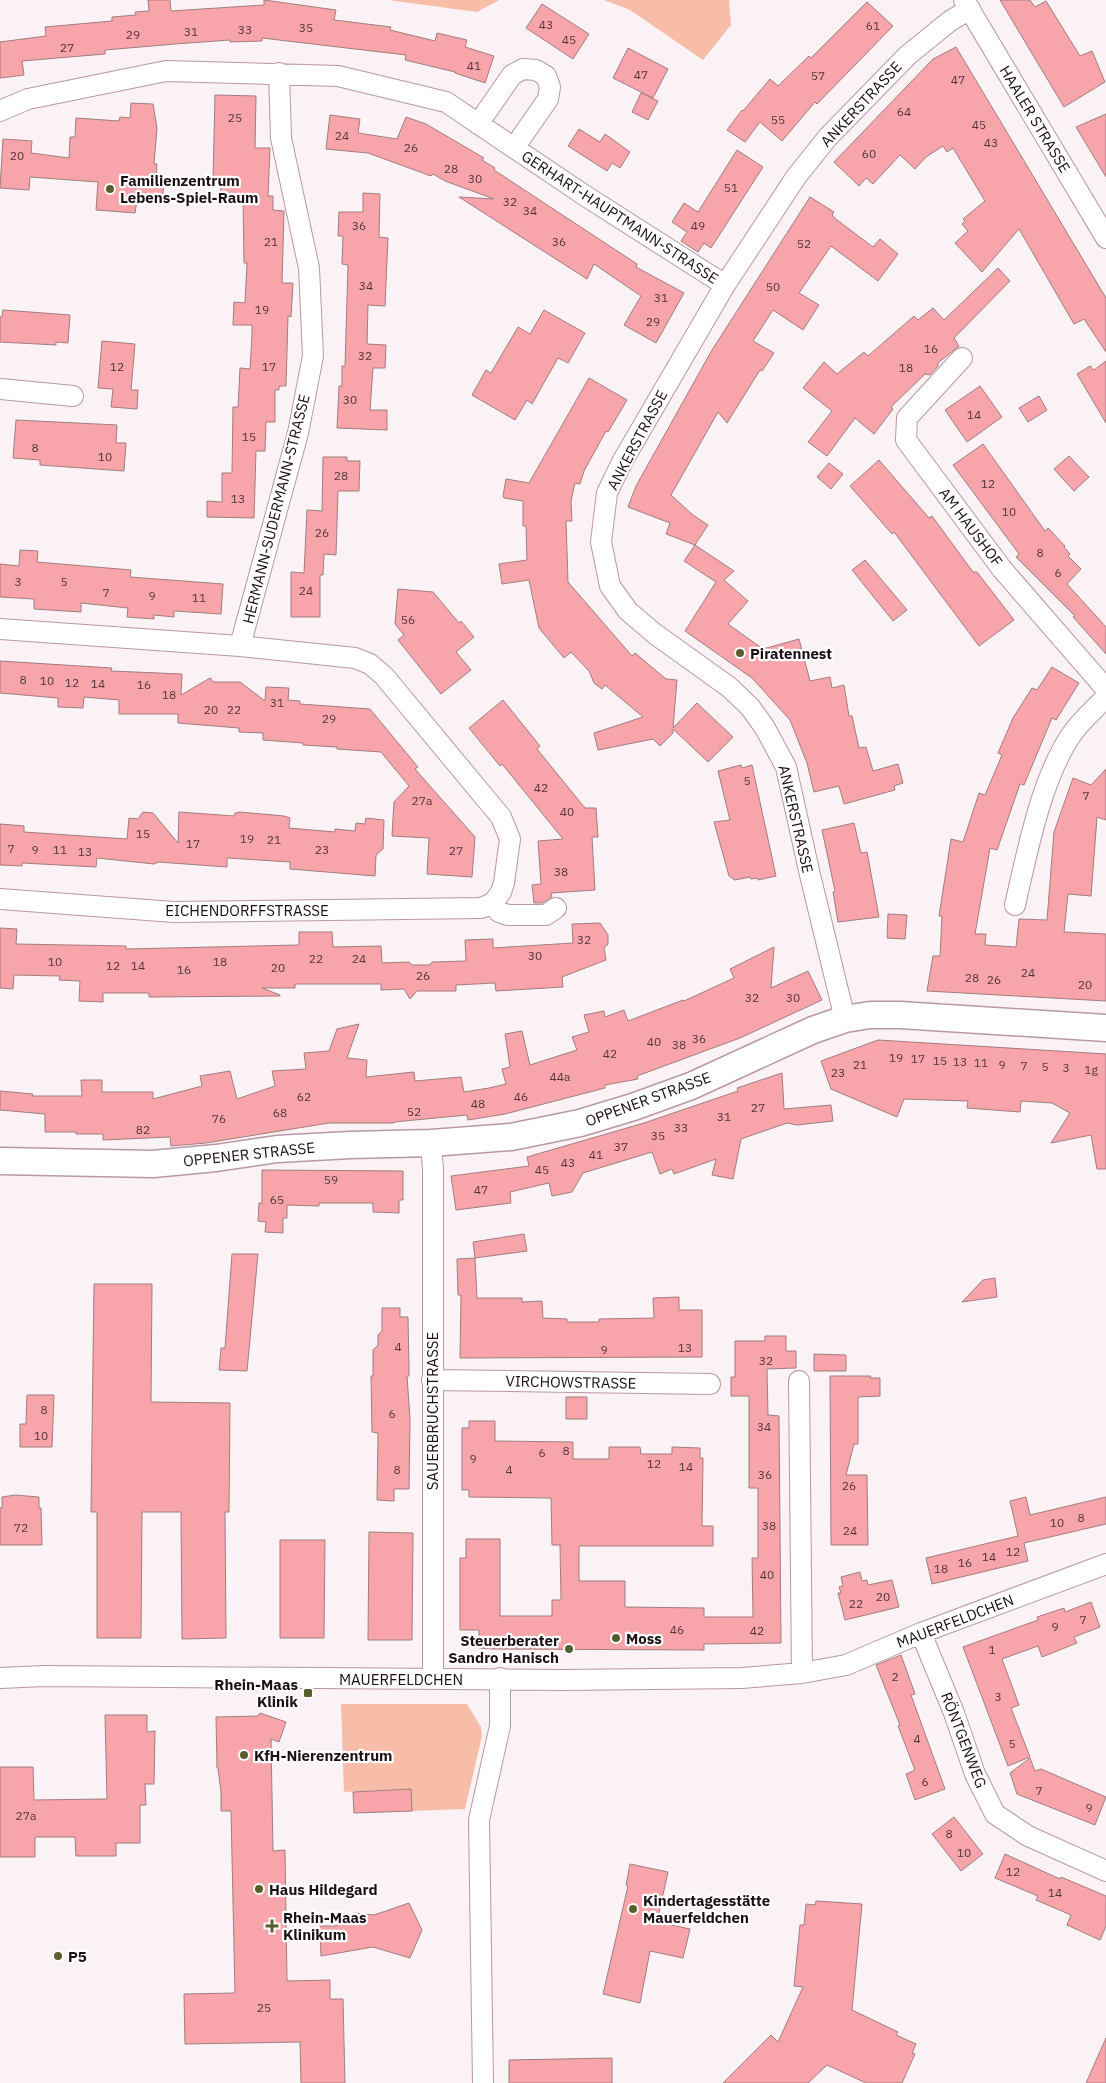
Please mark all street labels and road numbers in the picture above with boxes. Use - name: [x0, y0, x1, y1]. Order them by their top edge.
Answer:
- street label: ANKERSTRASSE: [816, 57, 906, 151]
- street label: HAALER STRASSE: [995, 62, 1075, 176]
- street label: GERHART-HAUPTMANN-STRASSE: [518, 146, 722, 288]
- street label: ANKERSTRASSE: [603, 387, 671, 493]
- street label: HERMANN-SUDERMANN-STRASSE: [238, 392, 314, 626]
- street label: AM HAUSHOF: [935, 484, 1007, 570]
- street label: ANKERSTRASSE: [774, 763, 818, 875]
- street label: EICHENDORFFSTRASSE: [165, 901, 329, 920]
- street label: OPPENER STRASSE: [583, 1067, 713, 1131]
- street label: OPPENER STRASSE: [182, 1138, 316, 1170]
- street label: SAUERBRUCHSTRASSE: [423, 1332, 442, 1490]
- street label: VIRCHOWSTRASSE: [505, 1371, 637, 1393]
- street label: MAUERFELDCHEN: [894, 1590, 1016, 1652]
- street label: MAUERFELDCHEN: [339, 1670, 463, 1689]
- street label: RÖNTGENWEG: [937, 1689, 991, 1791]

